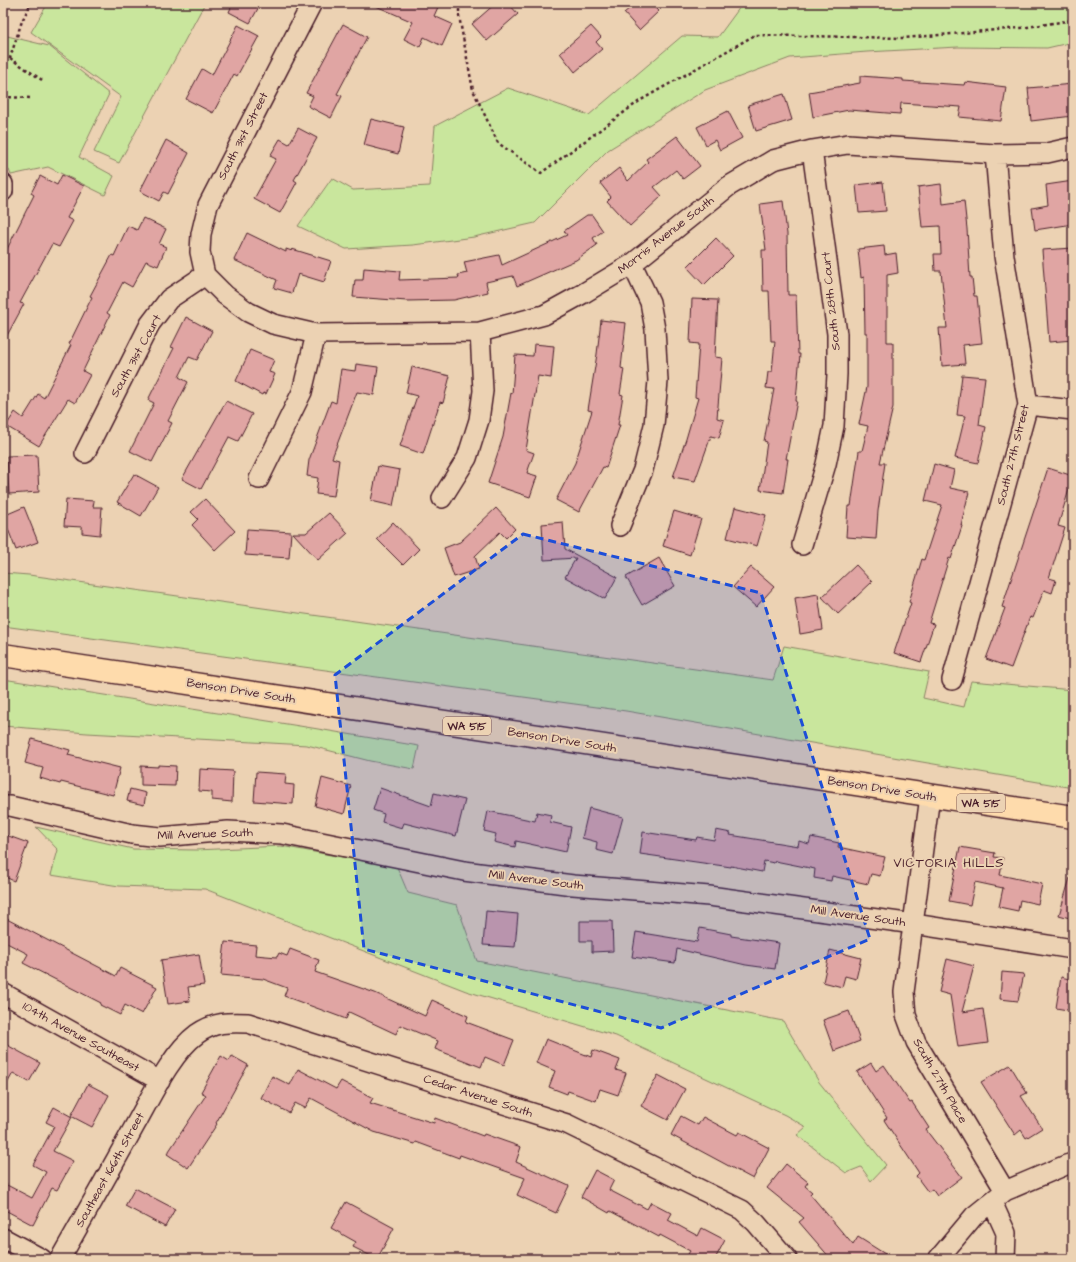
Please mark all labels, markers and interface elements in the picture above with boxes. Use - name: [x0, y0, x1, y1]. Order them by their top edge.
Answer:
- street label: South 31st Street: [214, 89, 273, 183]
- street label: Morris Avenue South: [614, 192, 718, 278]
- street label: South 28th Court: [817, 251, 845, 351]
- street label: South 31st Court: [106, 311, 166, 400]
- street label: South 27th Street: [992, 403, 1034, 507]
- street label: Benson Drive South: [186, 674, 297, 708]
- road number: WA 515: [443, 717, 491, 735]
- street label: Benson Drive South: [507, 723, 618, 757]
- street label: Benson Drive South: [827, 772, 938, 806]
- road number: WA 515: [957, 794, 1005, 812]
- street label: Mill Avenue South: [157, 824, 253, 844]
- district label: VICTORIA HILLS: [893, 854, 1005, 872]
- street label: Mill Avenue South: [488, 866, 584, 894]
- street label: Mill Avenue South: [810, 901, 907, 931]
- street label: 104th Avenue Southeast: [19, 998, 143, 1076]
- street label: South 27th Place: [909, 1035, 972, 1127]
- street label: Cedar Avenue South: [421, 1070, 535, 1122]
- street label: Southeast 166th Street: [71, 1109, 149, 1230]

